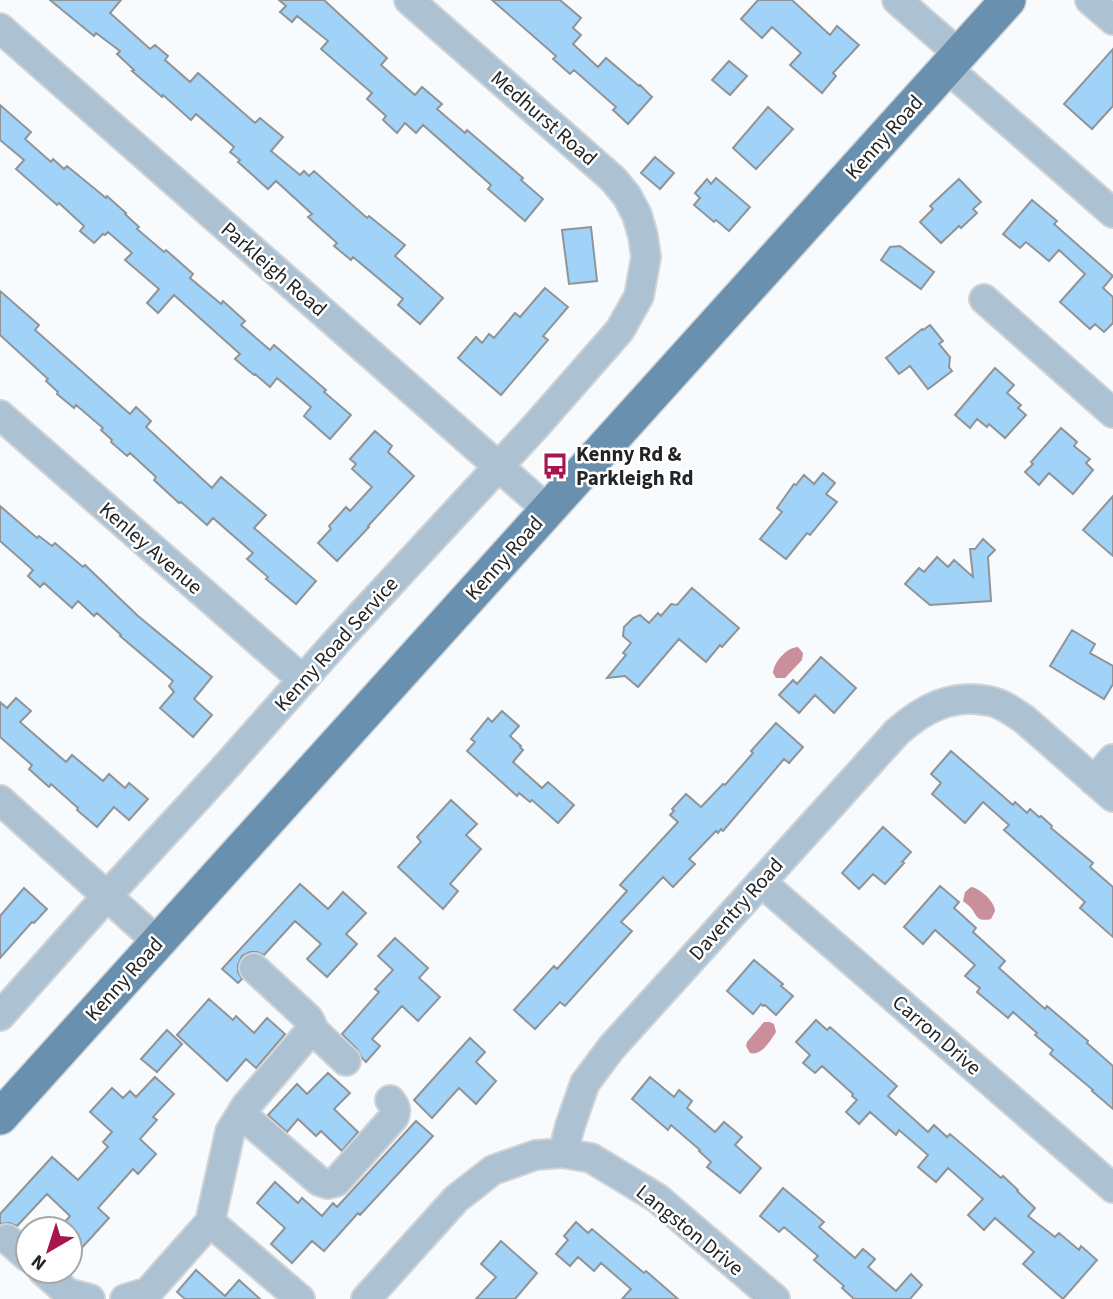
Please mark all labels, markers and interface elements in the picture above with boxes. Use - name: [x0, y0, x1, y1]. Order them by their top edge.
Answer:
- street label: Medhurst Road: [484, 63, 604, 173]
- street label: Kenny Road: [838, 88, 930, 186]
- street label: Parkleigh Road: [215, 215, 333, 323]
- place label: Kenny Rd & Parkleigh Rd: [576, 439, 694, 493]
- bus stop icon: Kenny Rd & Parkleigh Rd: [540, 451, 570, 481]
- street label: Kenley Avenue: [93, 495, 209, 601]
- street label: Kenny Road: [458, 509, 550, 607]
- street label: Kenny Road Service: [267, 570, 405, 718]
- street label: Daventry Road: [682, 851, 790, 967]
- street label: Kenny Road: [78, 930, 170, 1028]
- street label: Carron Drive: [886, 988, 988, 1082]
- street label: Langston Drive: [630, 1177, 750, 1283]
- north arrow: [14, 1215, 84, 1285]
- text: N: [26, 1248, 53, 1277]

